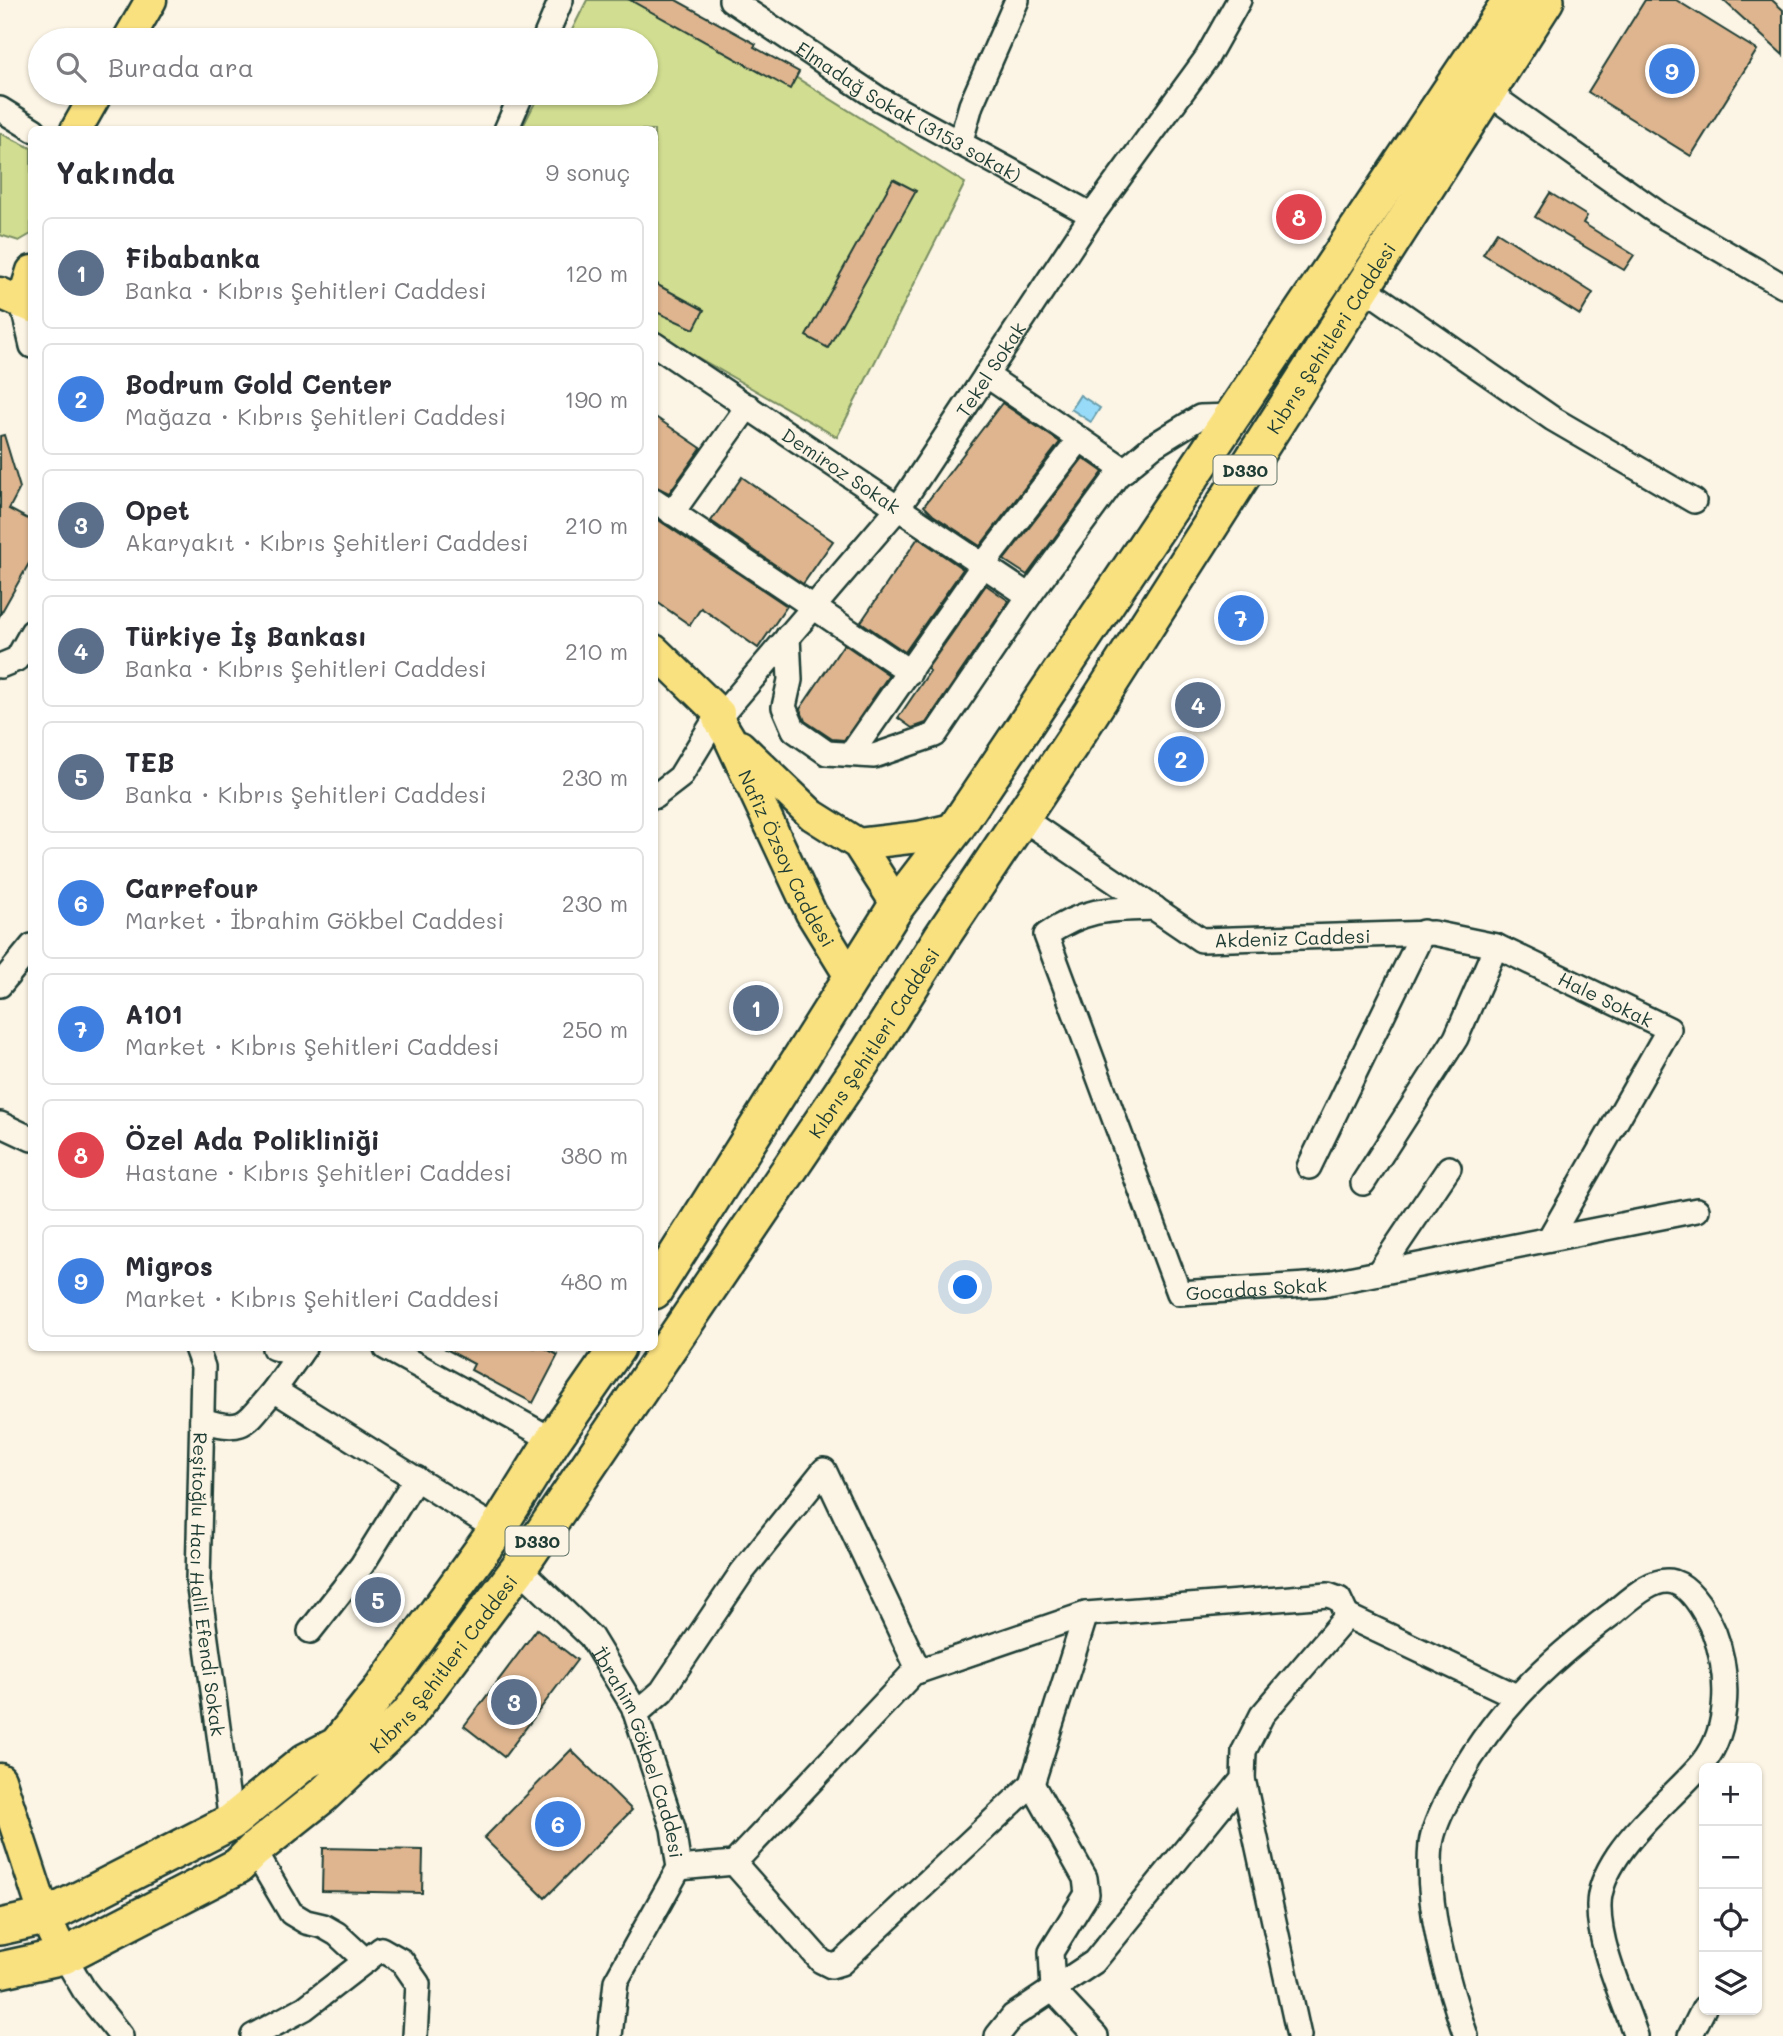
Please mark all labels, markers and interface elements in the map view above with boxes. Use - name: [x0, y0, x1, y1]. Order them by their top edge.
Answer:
- search box: [28, 28, 658, 105]
- street label: Elmadağ Sokak (3153 sokak): [792, 35, 1026, 187]
- pin: 9: [1649, 45, 1695, 97]
- icon: search: [52, 48, 90, 86]
- text: Burada ara: [108, 50, 254, 84]
- text: Yakında: [56, 152, 175, 192]
- text: 9 sonuç: [545, 157, 630, 187]
- pin: 8: [1276, 191, 1322, 243]
- street label: Kıbrıs Şehitleri Caddesi: [1260, 237, 1401, 438]
- text: Fibabanka: [125, 241, 260, 275]
- text: 1: [76, 258, 86, 288]
- text: 120 m: [565, 258, 628, 288]
- text: Banka · Kıbrıs Şehitleri Caddesi: [125, 275, 486, 305]
- street label: Tekel Sokak: [950, 317, 1031, 422]
- text: Bodrum Gold Center: [125, 367, 392, 401]
- text: 2: [75, 384, 87, 414]
- text: 190 m: [564, 384, 628, 414]
- text: Mağaza · Kıbrıs Şehitleri Caddesi: [125, 401, 506, 431]
- street label: Demiroz Sokak: [778, 421, 906, 519]
- road number: D330: [1214, 456, 1276, 484]
- text: Opet: [125, 493, 190, 527]
- text: 3: [74, 510, 88, 540]
- text: 210 m: [565, 510, 628, 540]
- text: Akaryakıt · Kıbrıs Şehitleri Caddesi: [125, 527, 528, 557]
- pin: 7: [1218, 592, 1264, 644]
- text: Türkiye İş Bankası: [125, 619, 367, 653]
- text: 4: [74, 636, 88, 666]
- text: 210 m: [565, 636, 628, 666]
- text: Banka · Kıbrıs Şehitleri Caddesi: [125, 653, 486, 683]
- pin: 4: [1175, 679, 1221, 731]
- pin: 2: [1158, 733, 1204, 785]
- text: TEB: [125, 745, 175, 779]
- text: 5: [74, 762, 88, 792]
- text: 230 m: [562, 762, 628, 792]
- street label: Nafiz Özsoy Caddesi: [733, 765, 841, 951]
- text: Banka · Kıbrıs Şehitleri Caddesi: [125, 779, 486, 809]
- text: Carrefour: [125, 871, 258, 905]
- text: 6: [74, 888, 88, 918]
- text: 230 m: [562, 888, 628, 918]
- text: Market · İbrahim Gökbel Caddesi: [125, 905, 504, 935]
- street label: Akdeniz Caddesi: [1214, 922, 1371, 952]
- street label: Kıbrıs Şehitleri Caddesi: [802, 943, 944, 1142]
- street label: Hale Sokak: [1555, 965, 1657, 1032]
- pin: 1: [733, 982, 779, 1034]
- text: A101: [125, 997, 183, 1031]
- text: 7: [75, 1014, 87, 1044]
- text: 250 m: [562, 1014, 628, 1044]
- text: Market · Kıbrıs Şehitleri Caddesi: [125, 1031, 499, 1061]
- text: Özel Ada Polikliniği: [125, 1123, 380, 1157]
- text: 8: [74, 1140, 88, 1170]
- text: 380 m: [561, 1140, 628, 1170]
- text: Hastane · Kıbrıs Şehitleri Caddesi: [125, 1157, 512, 1187]
- text: Migros: [125, 1249, 213, 1283]
- text: 9: [74, 1266, 88, 1296]
- text: 480 m: [561, 1266, 628, 1296]
- your location: [948, 1270, 982, 1304]
- street label: Gocadas Sokak: [1185, 1271, 1328, 1305]
- text: Market · Kıbrıs Şehitleri Caddesi: [125, 1283, 499, 1313]
- street label: Reşitoğlu Hacı Halil Efendi Sokak: [185, 1432, 232, 1737]
- road number: D330: [505, 1526, 568, 1556]
- street label: Kıbrıs Şehitleri Caddesi: [364, 1569, 522, 1758]
- pin: 5: [355, 1574, 401, 1626]
- street label: İbrahim Gökbel Caddesi: [587, 1642, 690, 1860]
- pin: 3: [491, 1676, 537, 1728]
- map controls: [1699, 1763, 1762, 2015]
- button: +: [1699, 1763, 1762, 1826]
- pin: 6: [535, 1798, 581, 1850]
- button: −: [1699, 1826, 1762, 1889]
- button: locate: [1699, 1889, 1762, 1952]
- button: layers: [1699, 1952, 1762, 2015]

